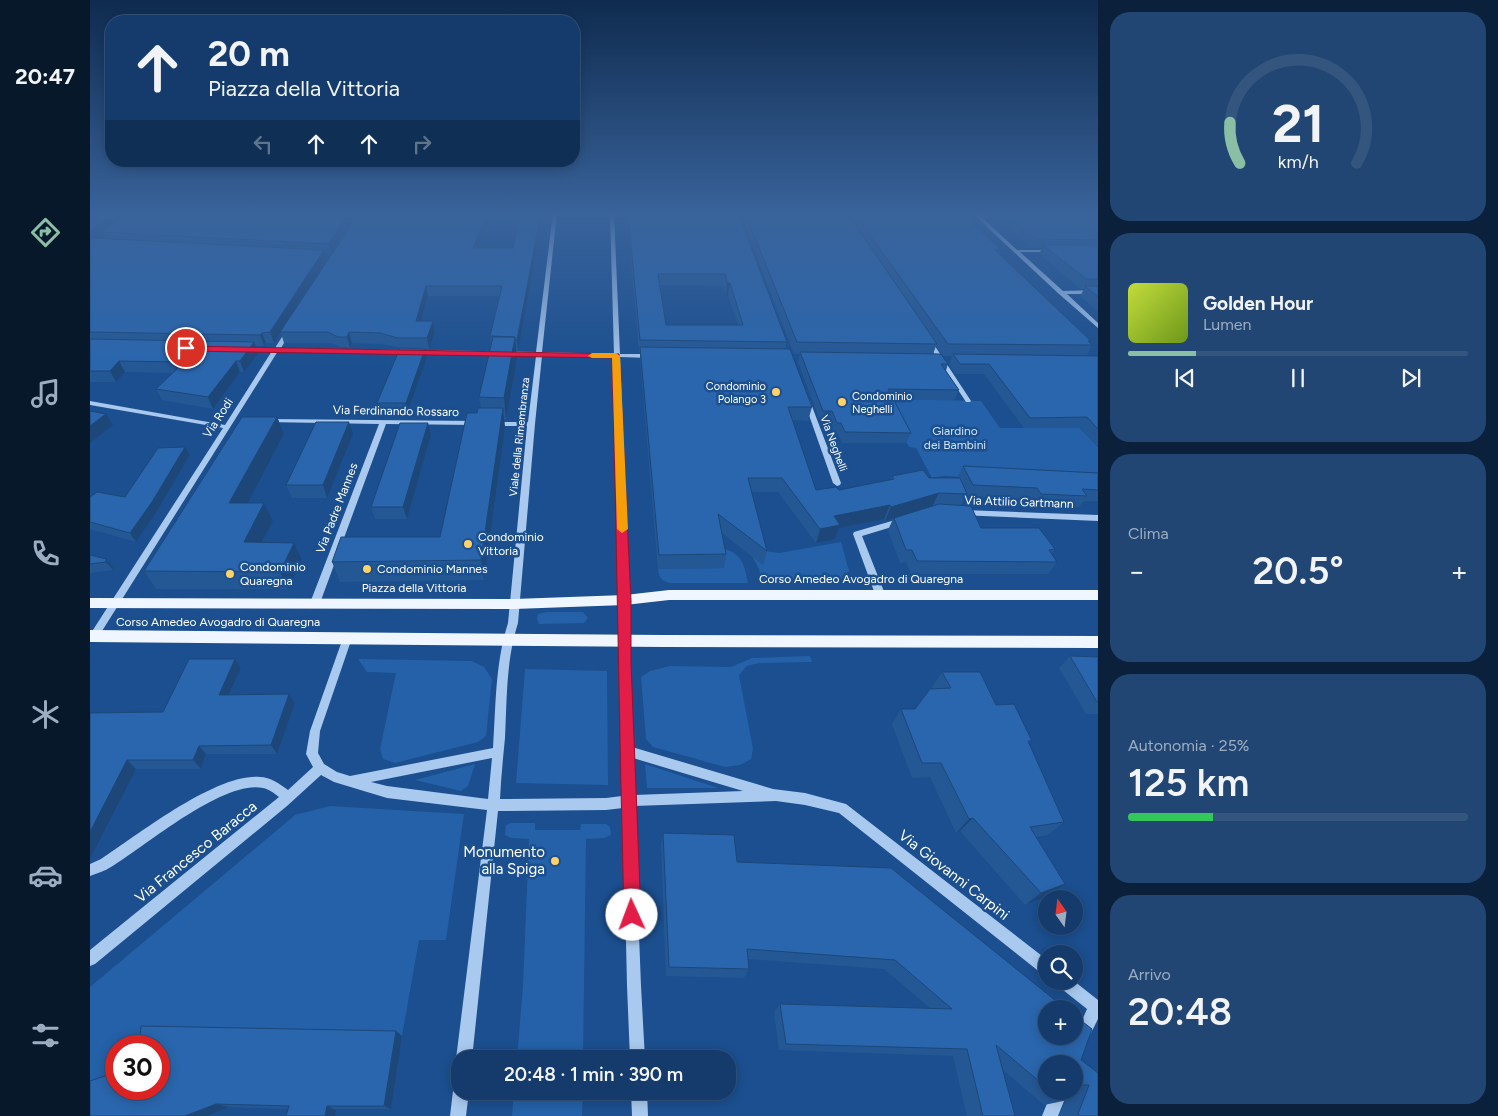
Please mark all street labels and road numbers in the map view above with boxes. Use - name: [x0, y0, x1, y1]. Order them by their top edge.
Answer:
- street label: Viale della Rimembranza: [507, 377, 532, 497]
- street label: Via Rodi: [200, 396, 236, 440]
- street label: Via Ferdinando Rossaro: [333, 403, 459, 419]
- street label: Via Neghelli: [817, 413, 850, 473]
- street label: Via Padre Mannes: [313, 461, 361, 555]
- street label: Via Attilio Gartmann: [964, 493, 1074, 511]
- street label: Corso Amedeo Avogadro di Quaregna: [759, 572, 963, 586]
- street label: Piazza della Vittoria: [362, 581, 466, 595]
- street label: Corso Amedeo Avogadro di Quaregna: [116, 615, 320, 629]
- street label: Via Francesco Baracca: [131, 797, 261, 907]
- street label: Via Giovanni Carpini: [895, 826, 1013, 924]

